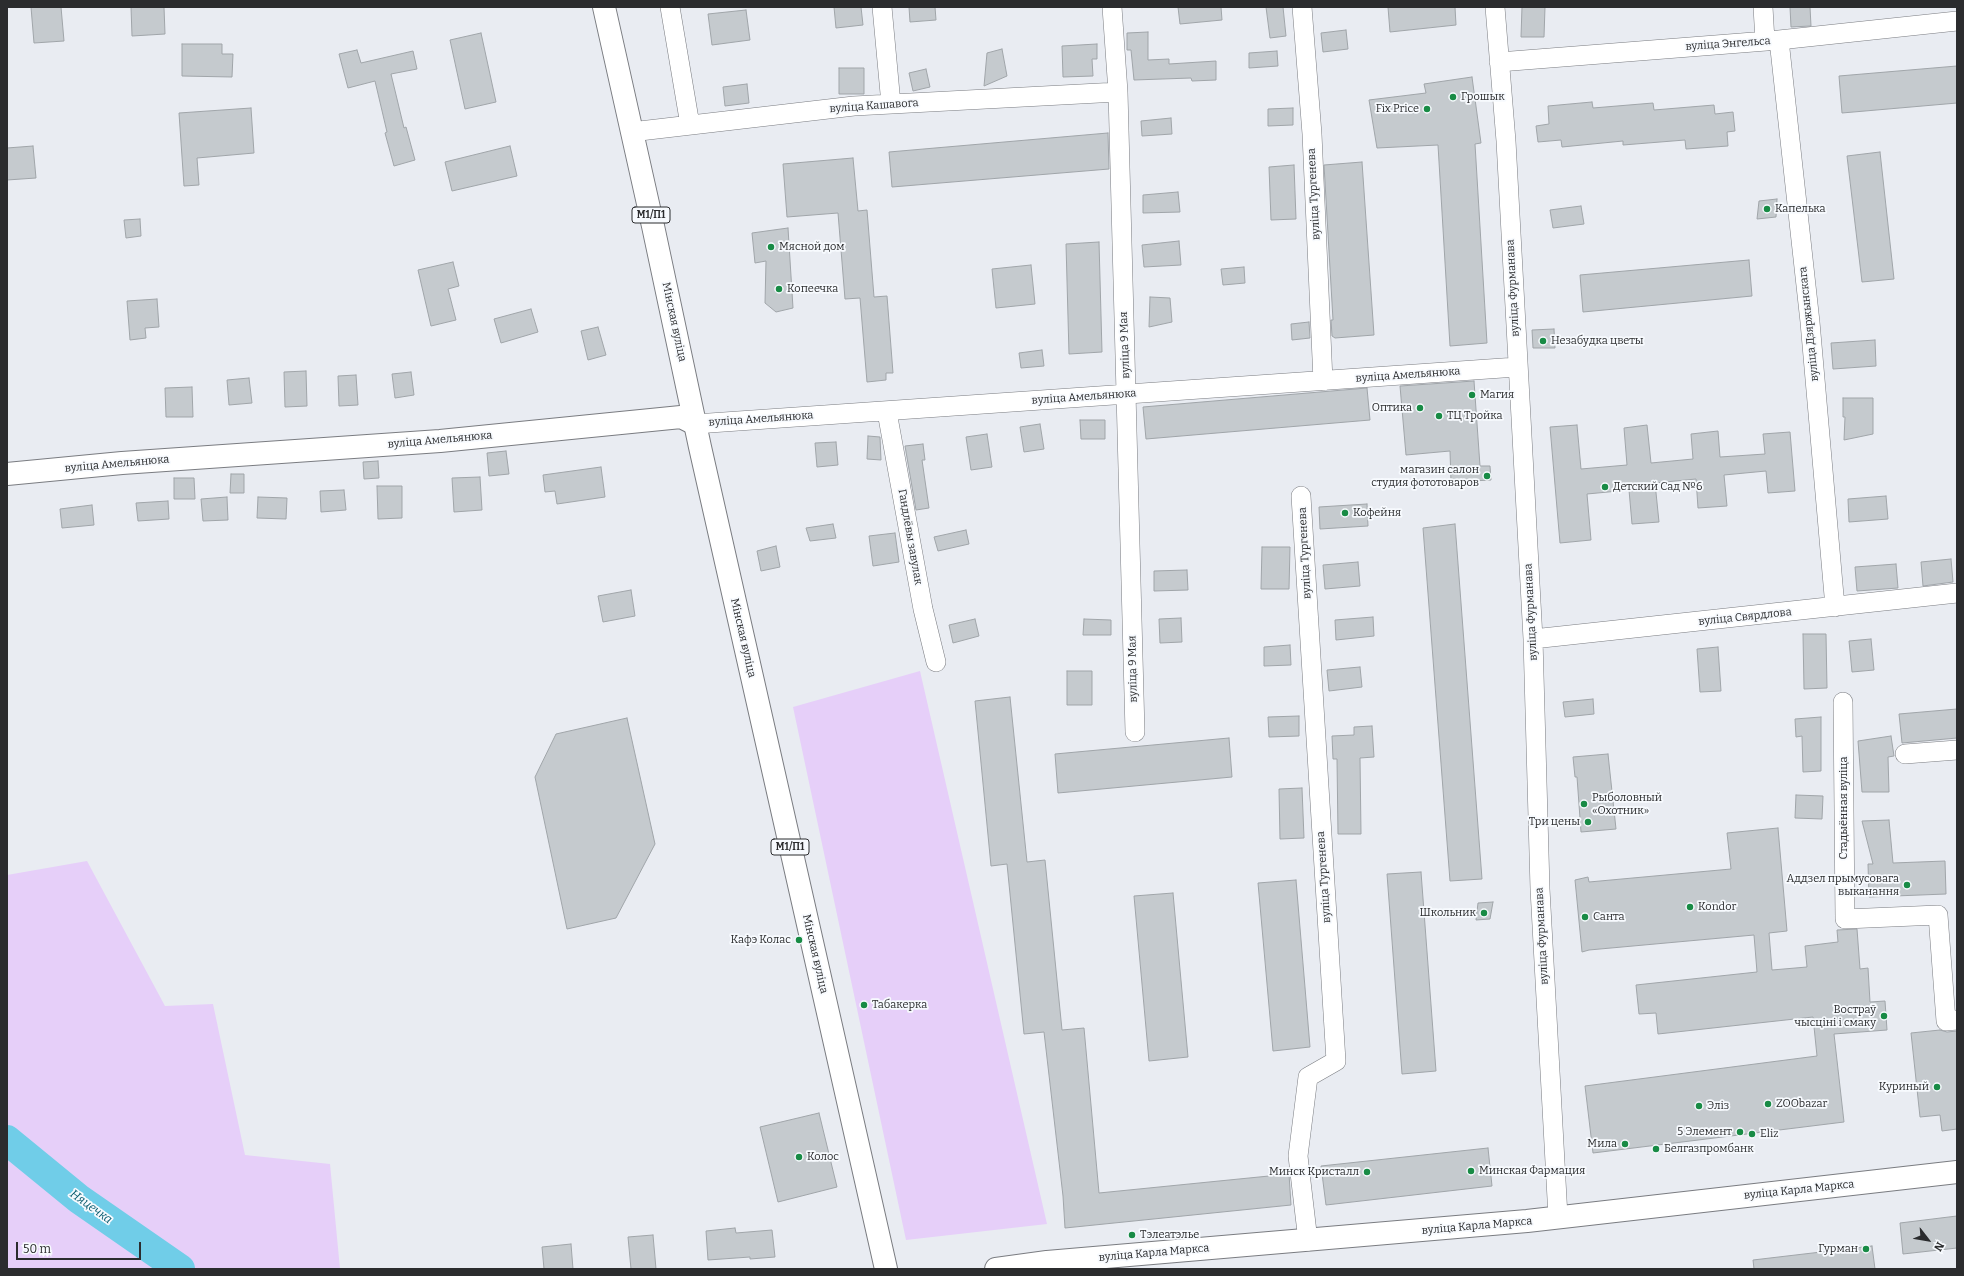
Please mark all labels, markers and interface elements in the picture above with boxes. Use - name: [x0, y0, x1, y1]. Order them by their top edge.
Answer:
- street label: вуліца Энгельса: [1685, 34, 1771, 54]
- place label: Грошык: [1461, 90, 1505, 104]
- marker: Грошык: [1448, 92, 1458, 102]
- street label: вуліца Кашавога: [829, 96, 919, 116]
- place label: Fix Price: [1376, 102, 1419, 116]
- marker: Fix Price: [1422, 104, 1432, 114]
- street label: вуліца Тургенева: [1305, 148, 1323, 240]
- place label: Капелька: [1775, 202, 1825, 216]
- marker: Капелька: [1762, 204, 1772, 214]
- road number: М1/П1: [632, 207, 670, 223]
- street label: вуліца Фурманава: [1504, 239, 1522, 337]
- place label: Мясной дом: [779, 240, 845, 254]
- marker: Мясной дом: [766, 242, 776, 252]
- street label: вуліца Дзяржынскага: [1796, 266, 1822, 382]
- street label: Мінская вуліца: [659, 281, 689, 363]
- place label: Копеечка: [787, 282, 838, 296]
- marker: Копеечка: [774, 284, 784, 294]
- street label: вуліца 9 Мая: [1117, 311, 1133, 379]
- place label: Незабудка цветы: [1551, 334, 1644, 348]
- marker: Незабудка цветы: [1538, 336, 1548, 346]
- street label: вуліца Амельянюка: [1355, 365, 1461, 385]
- street label: вуліца Амельянюка: [1031, 387, 1137, 407]
- place label: Магия: [1480, 388, 1514, 402]
- marker: Магия: [1467, 390, 1477, 400]
- place label: Оптика: [1372, 401, 1412, 415]
- marker: Оптика: [1415, 403, 1425, 413]
- street label: вуліца Амельянюка: [708, 409, 814, 429]
- place label: ТЦ Тройка: [1447, 409, 1503, 423]
- marker: ТЦ Тройка: [1434, 411, 1444, 421]
- street label: вуліца Амельянюка: [387, 429, 493, 451]
- street label: вуліца Амельянюка: [64, 453, 170, 475]
- place label: магазин салон студия фототоваров: [1371, 463, 1479, 489]
- marker: магазин салон студия фототоваров: [1482, 471, 1492, 481]
- place label: Детский Сад №6: [1613, 480, 1702, 494]
- marker: Детский Сад №6: [1600, 482, 1610, 492]
- street label: Гандлёвы завулак: [895, 488, 925, 586]
- place label: Кофейня: [1353, 506, 1401, 520]
- street label: вуліца Тургенева: [1296, 507, 1314, 599]
- marker: Кофейня: [1340, 508, 1350, 518]
- street label: вуліца Фурманава: [1522, 563, 1540, 661]
- street label: Мінская вуліца: [727, 597, 759, 679]
- street label: вуліца Свярдлова: [1698, 606, 1792, 628]
- street label: вуліца 9 Мая: [1126, 635, 1140, 703]
- street label: Стадыённая вуліца: [1837, 757, 1851, 859]
- place label: Рыболовный «Охотник»: [1592, 791, 1662, 817]
- marker: Рыболовный «Охотник»: [1579, 799, 1589, 809]
- place label: Три цены: [1529, 815, 1580, 829]
- marker: Три цены: [1583, 817, 1593, 827]
- street label: вуліца Тургенева: [1314, 831, 1334, 923]
- road number: М1/П1: [771, 839, 809, 855]
- place label: Аддзел прымусовага выканання: [1786, 872, 1899, 898]
- marker: Аддзел прымусовага выканання: [1902, 880, 1912, 890]
- street label: вуліца Фурманава: [1533, 887, 1551, 985]
- place label: Kondor: [1698, 900, 1736, 914]
- marker: Kondor: [1685, 902, 1695, 912]
- place label: Школьник: [1420, 906, 1476, 920]
- marker: Школьник: [1479, 908, 1489, 918]
- place label: Санта: [1593, 910, 1624, 924]
- marker: Санта: [1580, 912, 1590, 922]
- street label: Мінская вуліца: [799, 913, 831, 995]
- place label: Кафэ Колас: [731, 933, 791, 947]
- marker: Кафэ Колас: [794, 935, 804, 945]
- place label: Табакерка: [872, 998, 927, 1012]
- marker: Табакерка: [859, 1000, 869, 1010]
- place label: Востраў чысціні і смаку: [1795, 1003, 1876, 1029]
- marker: Востраў чысціні і смаку: [1879, 1011, 1889, 1021]
- place label: Куриный: [1879, 1080, 1929, 1094]
- marker: Куриный: [1932, 1082, 1942, 1092]
- place label: ZOObazar: [1776, 1097, 1827, 1111]
- place label: Эліз: [1707, 1099, 1729, 1113]
- marker: ZOObazar: [1763, 1099, 1773, 1109]
- marker: Эліз: [1694, 1101, 1704, 1111]
- place label: 5 Элемент: [1677, 1125, 1732, 1139]
- marker: 5 Элемент: [1735, 1127, 1745, 1137]
- place label: Eliz: [1760, 1127, 1779, 1141]
- marker: Eliz: [1747, 1129, 1757, 1139]
- place label: Мила: [1587, 1137, 1617, 1151]
- marker: Мила: [1620, 1139, 1630, 1149]
- place label: Белгазпромбанк: [1664, 1142, 1754, 1156]
- marker: Белгазпромбанк: [1651, 1144, 1661, 1154]
- place label: Колос: [807, 1150, 839, 1164]
- marker: Колос: [794, 1152, 804, 1162]
- place label: Минская Фармация: [1479, 1164, 1585, 1178]
- place label: Минск Кристалл: [1269, 1165, 1359, 1179]
- marker: Минская Фармация: [1466, 1166, 1476, 1176]
- marker: Минск Кристалл: [1362, 1167, 1372, 1177]
- street label: вуліца Карла Маркса: [1743, 1178, 1855, 1202]
- water label: Няцечка: [67, 1187, 115, 1227]
- street label: вуліца Карла Маркса: [1421, 1215, 1533, 1237]
- north arrow: [1908, 1220, 1948, 1260]
- place label: Тэлеатэлье: [1140, 1228, 1199, 1242]
- marker: Тэлеатэлье: [1127, 1230, 1137, 1240]
- scale bar: [18, 1234, 143, 1260]
- text: N: [1931, 1239, 1946, 1253]
- text: 50 m: [23, 1242, 51, 1256]
- street label: вуліца Карла Маркса: [1098, 1242, 1210, 1264]
- place label: Гурман: [1818, 1242, 1858, 1256]
- marker: Гурман: [1861, 1244, 1871, 1254]

